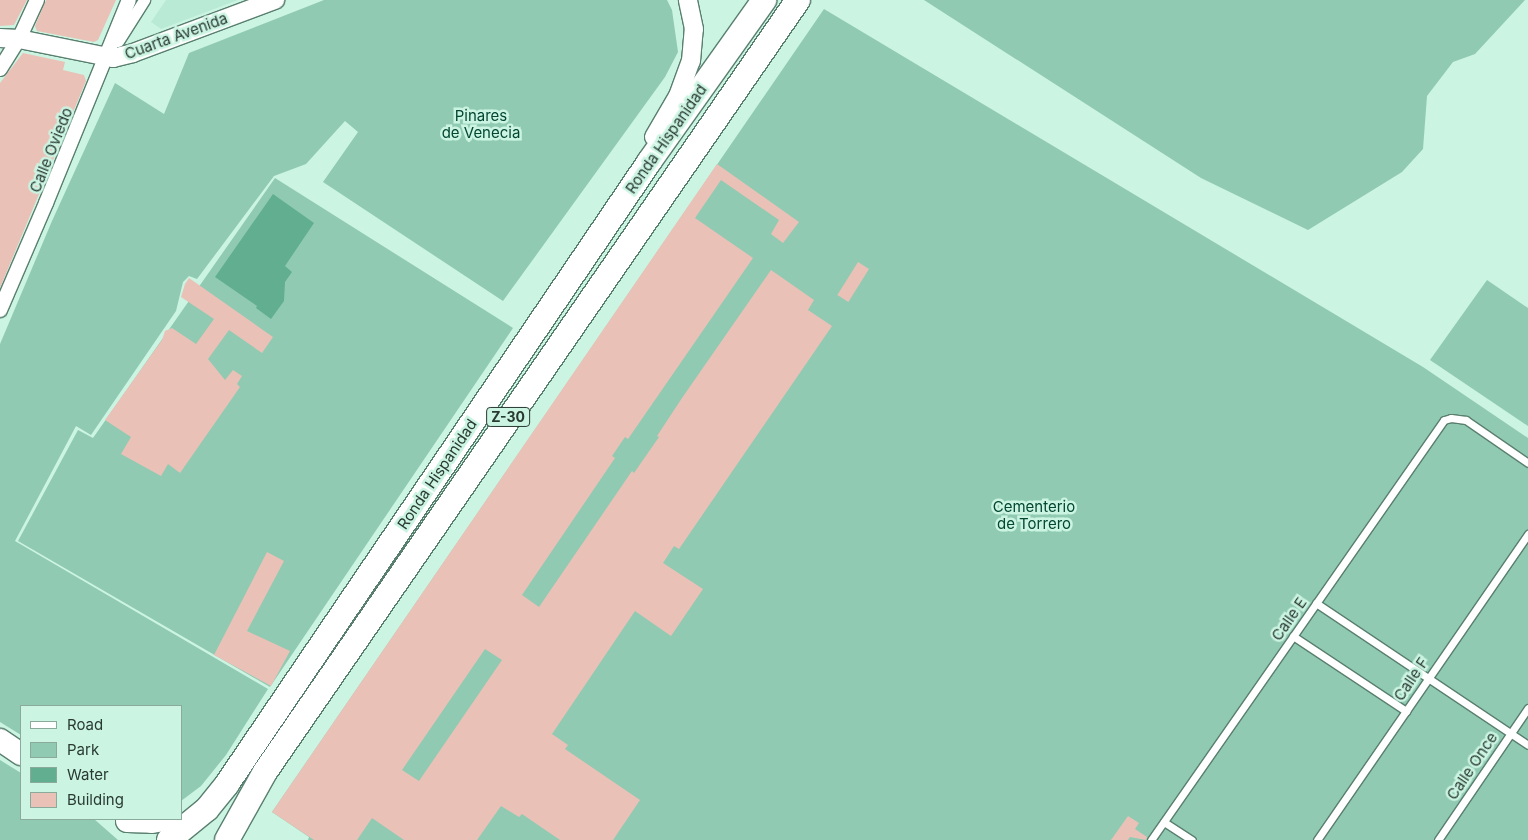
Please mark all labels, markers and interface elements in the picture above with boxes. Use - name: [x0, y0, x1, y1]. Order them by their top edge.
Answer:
- street label: Cuarta Avenida: [122, 9, 230, 63]
- street label: Ronda Hispanidad: [622, 81, 710, 197]
- street label: Calle Oviedo: [26, 105, 76, 195]
- park label: Pinares de Venecia: [442, 106, 520, 141]
- road number: Z-30: [486, 406, 530, 428]
- street label: Ronda Hispanidad: [394, 416, 480, 532]
- park label: Cementerio de Torrero: [993, 497, 1075, 532]
- street label: Calle E: [1268, 594, 1310, 644]
- street label: Calle F: [1390, 654, 1432, 704]
- legend: [20, 705, 182, 820]
- text: Road: [67, 715, 103, 734]
- street label: Calle Once: [1443, 729, 1501, 803]
- text: Park: [67, 740, 99, 759]
- text: Water: [67, 765, 109, 784]
- text: Building: [67, 790, 124, 809]

